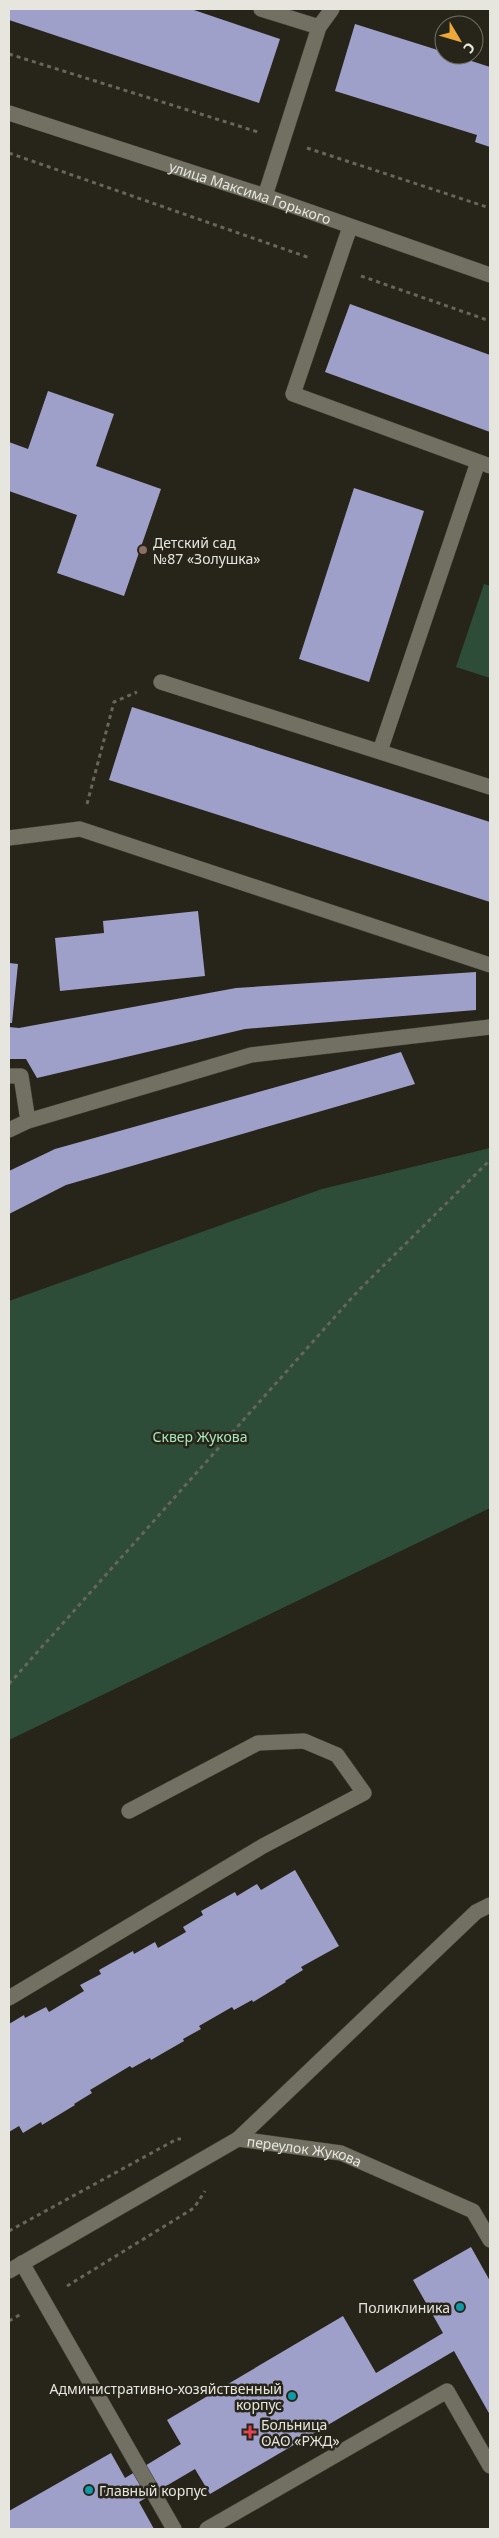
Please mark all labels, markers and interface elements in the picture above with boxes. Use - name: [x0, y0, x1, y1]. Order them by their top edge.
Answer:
- north arrow: [434, 15, 484, 65]
- text: С: [459, 39, 480, 58]
- street label: улица Максима Горького: [167, 156, 334, 228]
- place label: Детский сад №87 «Золушка»: [153, 533, 260, 568]
- marker: Детский сад №87 «Золушка»: [137, 544, 149, 556]
- park label: Сквер Жукова: [153, 1427, 247, 1446]
- street label: переулок Жукова: [246, 2131, 365, 2171]
- place label: Поликлиника: [358, 2298, 450, 2317]
- marker: Поликлиника: [454, 2301, 466, 2313]
- place label: Административно-хозяйственный корпус: [50, 2379, 282, 2414]
- marker: Административно-хозяйственный корпус: [286, 2390, 298, 2402]
- place label: Больница ОАО «РЖД»: [261, 2415, 340, 2450]
- marker: Больница ОАО «РЖД»: [243, 2425, 257, 2439]
- place label: Главный корпус: [99, 2481, 207, 2500]
- marker: Главный корпус: [83, 2484, 95, 2496]

